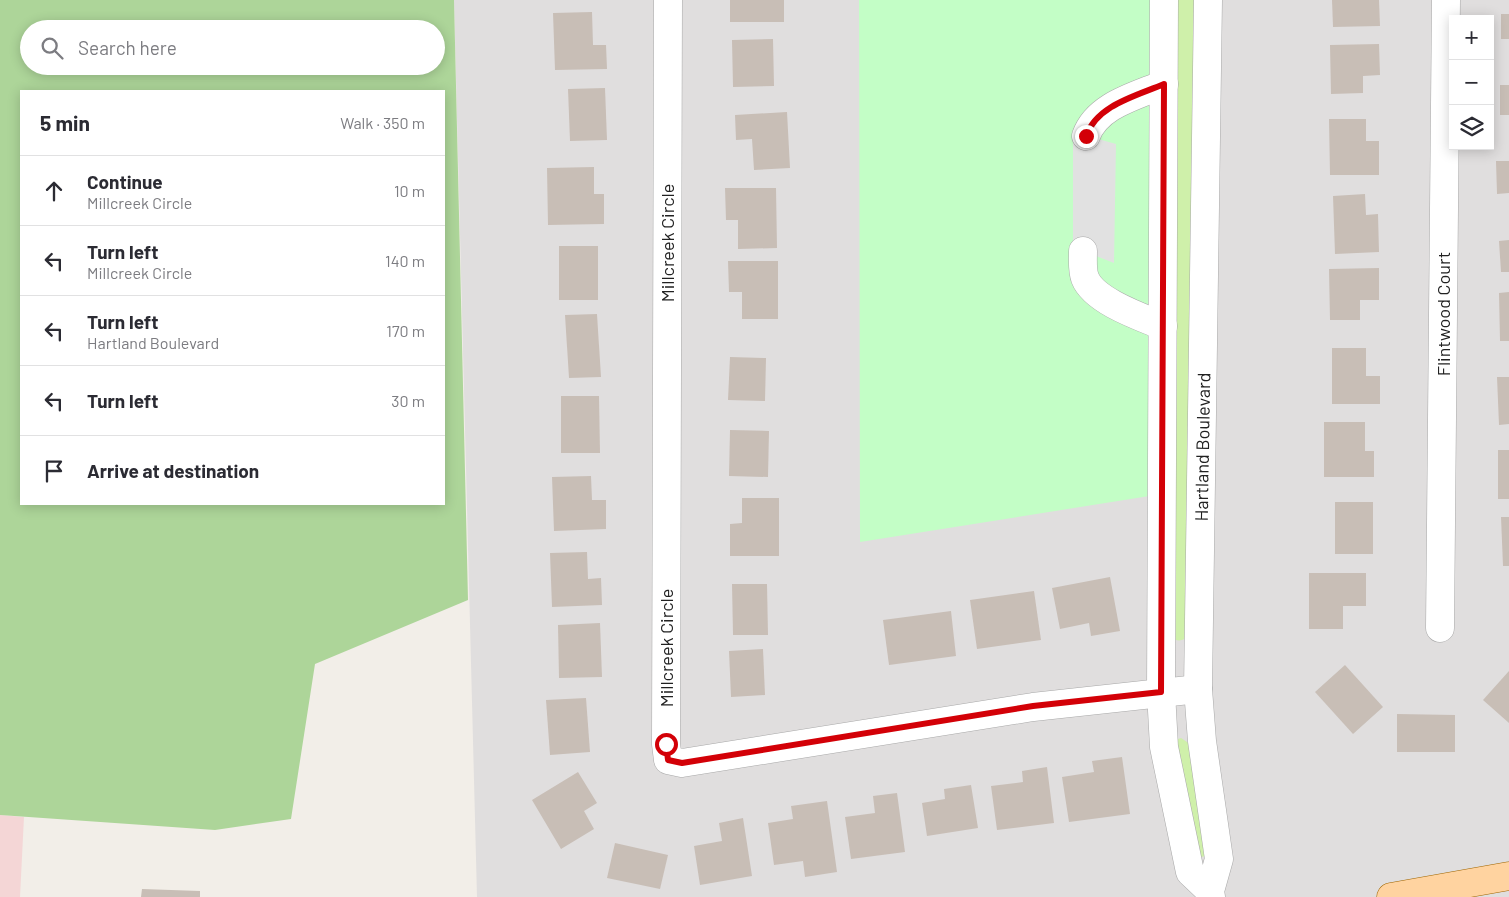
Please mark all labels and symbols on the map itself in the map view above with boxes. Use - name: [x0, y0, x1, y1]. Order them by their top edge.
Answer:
- route end: [1075, 125, 1098, 148]
- street label: Millcreek Circle: [656, 184, 678, 302]
- street label: Flintwood Court: [1432, 252, 1454, 376]
- street label: Hartland Boulevard: [1190, 372, 1214, 522]
- street label: Millcreek Circle: [655, 589, 677, 707]
- route start: [655, 733, 678, 756]

